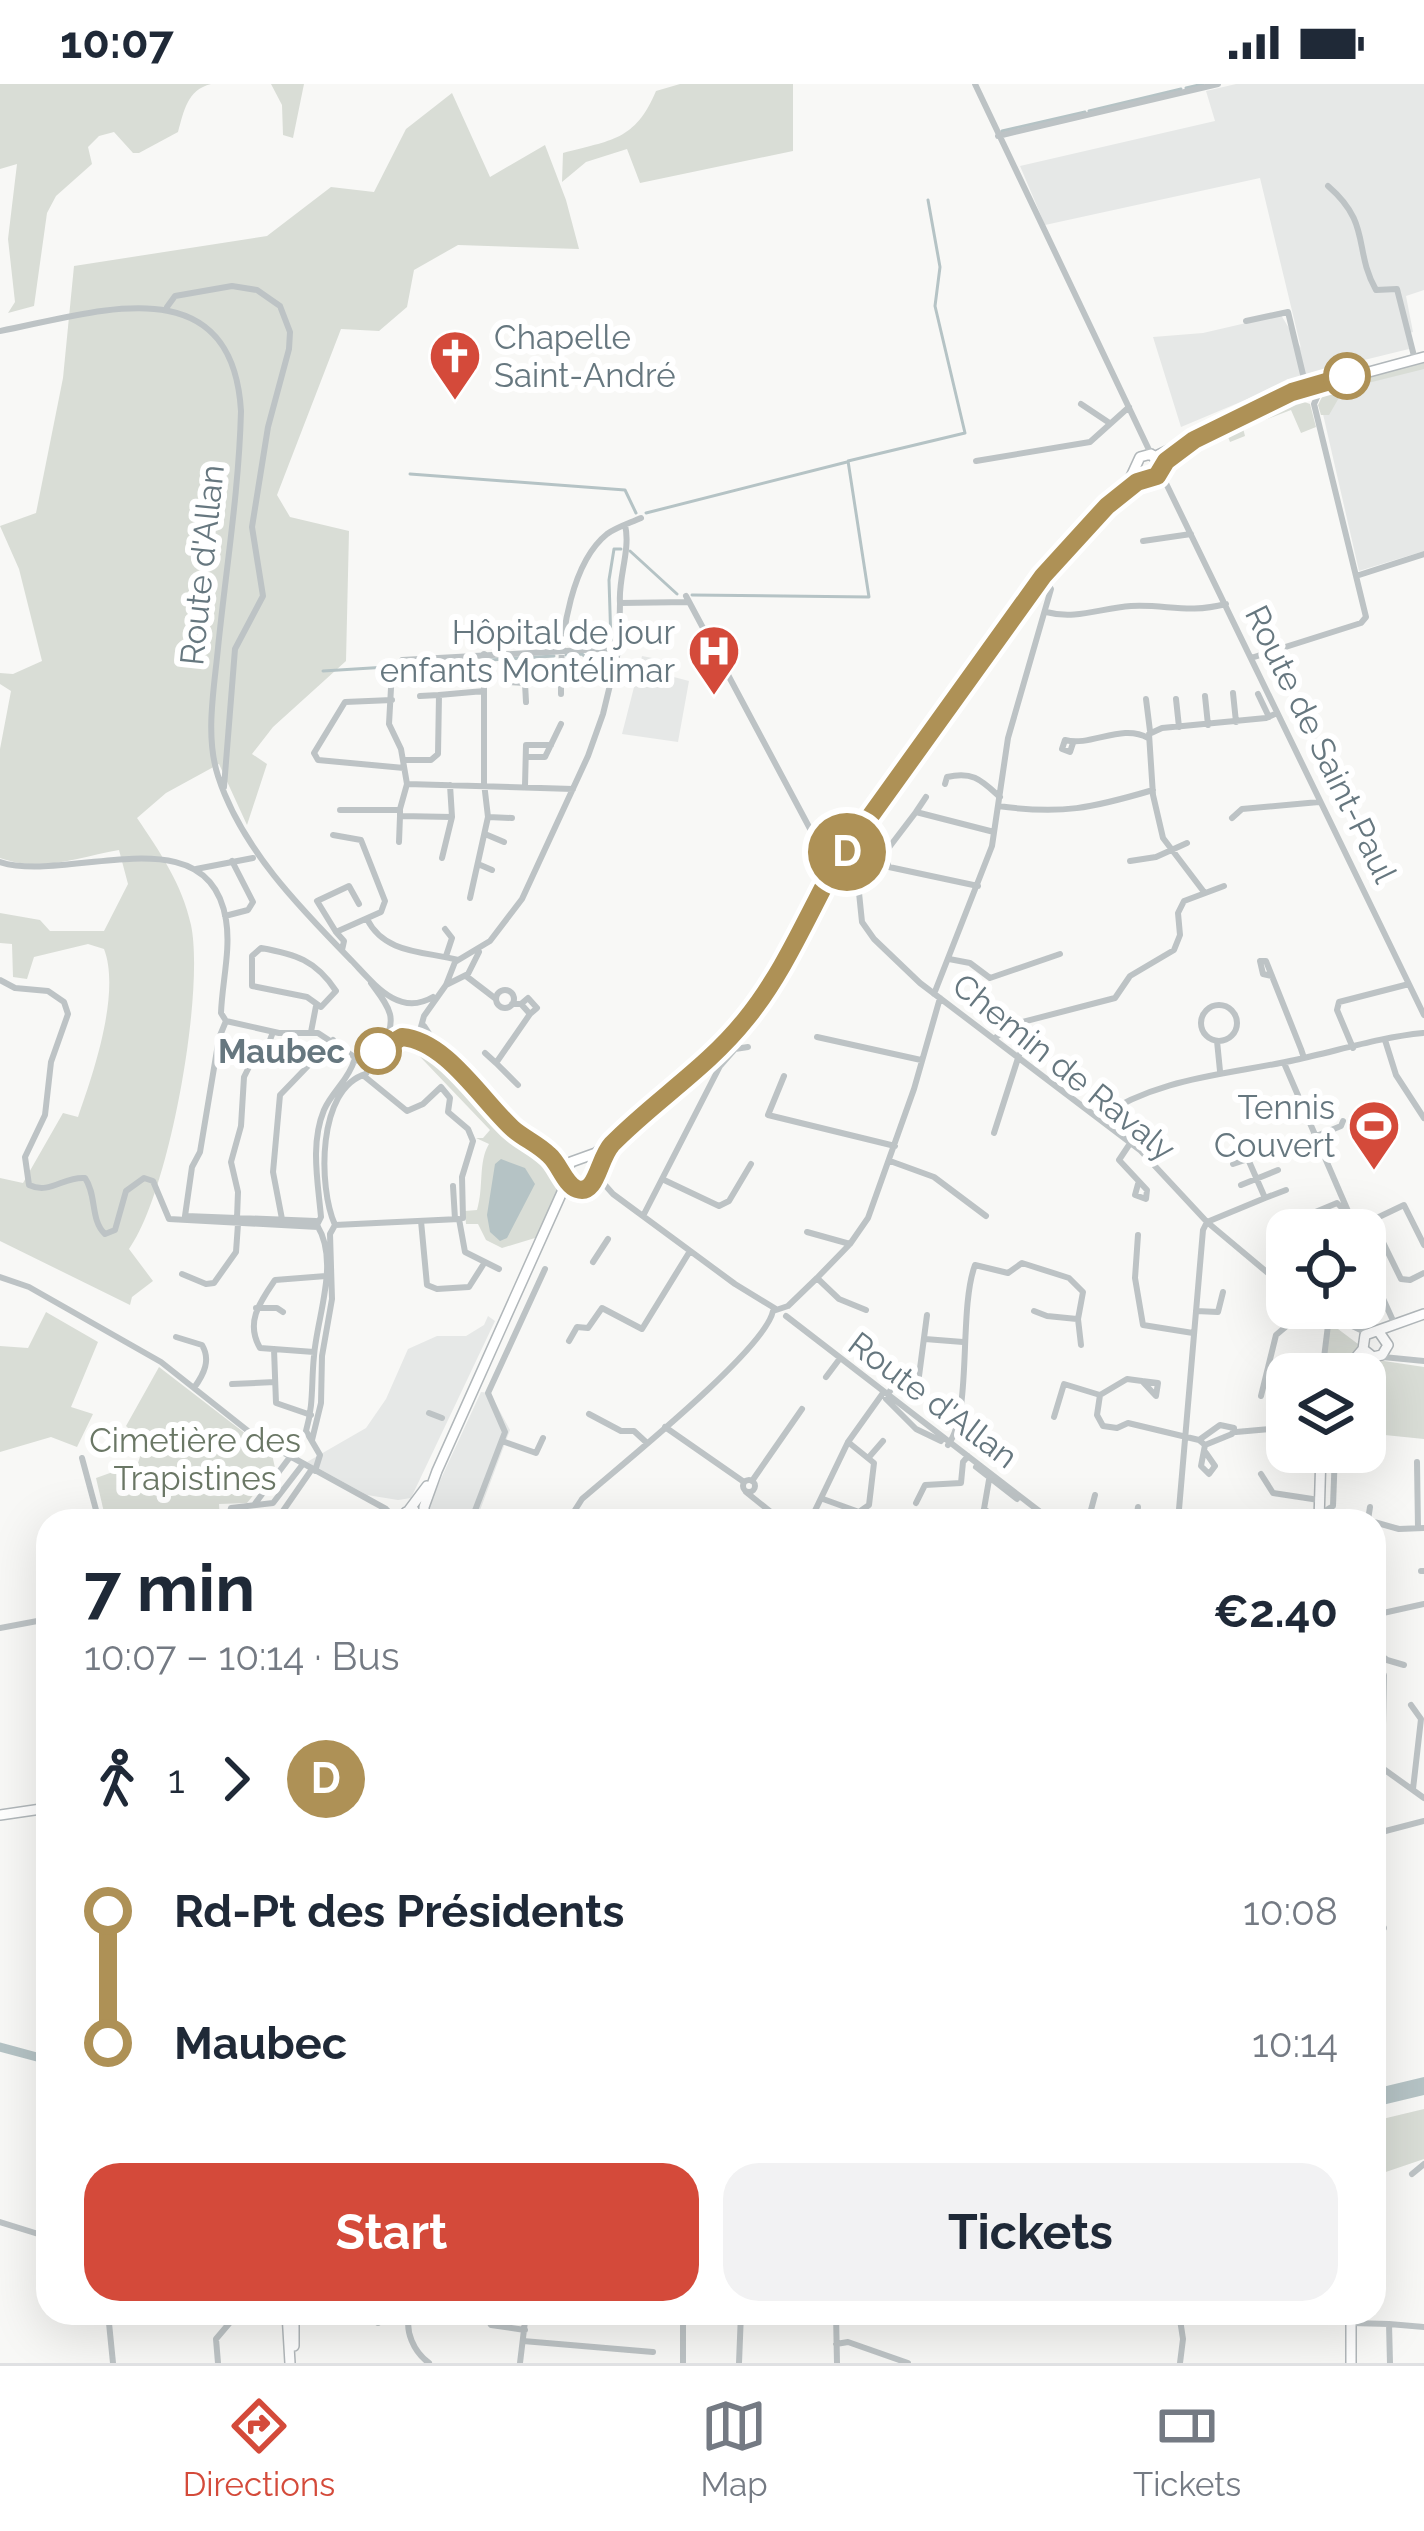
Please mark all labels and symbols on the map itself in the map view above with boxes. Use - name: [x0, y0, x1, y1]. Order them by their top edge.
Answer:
- place label: Chapelle Saint-André: [494, 318, 676, 395]
- church icon: Chapelle Saint-André: [427, 328, 483, 402]
- unlabelled marker: [1325, 354, 1369, 398]
- street label: Route d'Allan: [172, 463, 232, 667]
- street label: Route de Saint-Paul: [1237, 599, 1405, 890]
- place label: Hôpital de jour enfants Montélimar: [380, 613, 675, 690]
- hospital icon: Hôpital de jour enfants Montélimar: [686, 623, 742, 697]
- line badge: D: [808, 813, 886, 891]
- street label: Chemin de Ravaly: [945, 965, 1183, 1169]
- marker: Maubec: [356, 1029, 400, 1073]
- place label: Maubec: [218, 1032, 345, 1071]
- place label: Tennis Couvert: [1214, 1088, 1335, 1165]
- sports icon: Tennis Couvert: [1346, 1098, 1402, 1172]
- street label: Route d'Allan: [841, 1324, 1025, 1476]
- park label: Cimetière des Trapistines: [89, 1421, 301, 1498]

